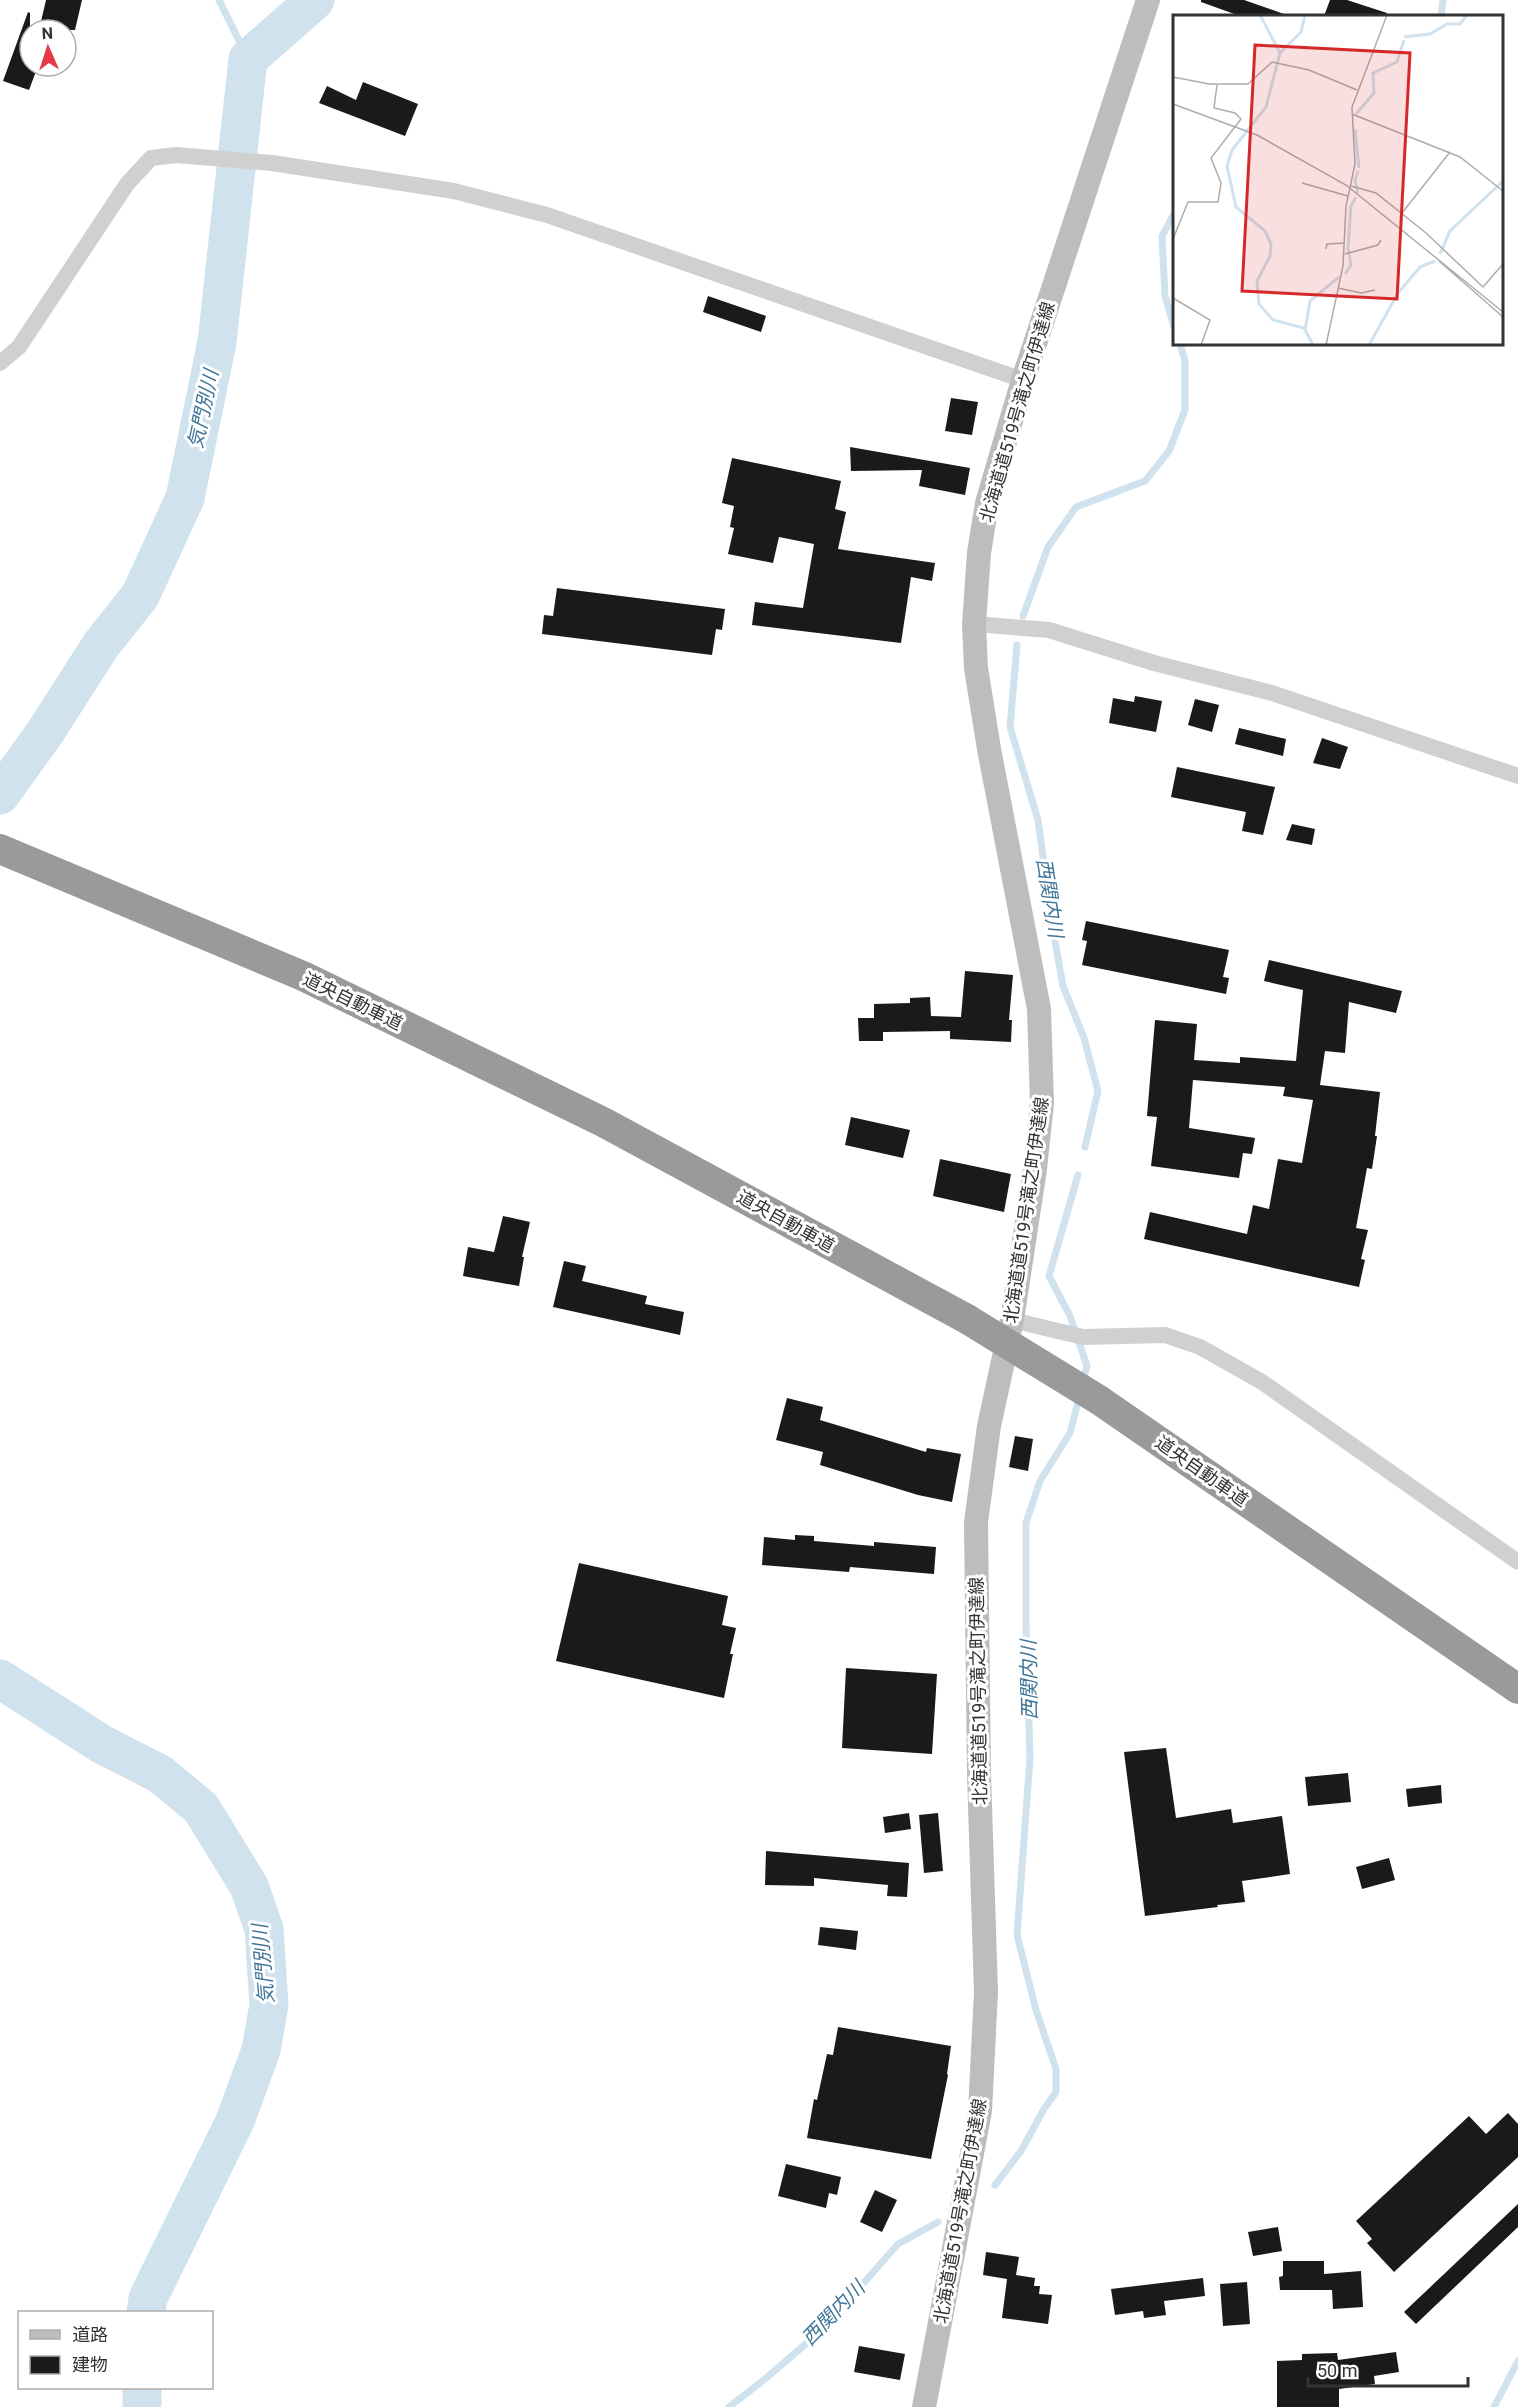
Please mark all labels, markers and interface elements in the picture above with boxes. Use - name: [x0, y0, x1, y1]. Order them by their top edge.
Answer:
- inset map: [1173, 15, 1503, 345]
- north arrow: [18, 18, 78, 78]
- text: N: [41, 24, 53, 43]
- street label: 北海道道519号滝之町伊達線: [975, 299, 1059, 525]
- water label: 気門別川: [183, 365, 223, 451]
- water label: 西関内川: [1032, 857, 1068, 941]
- street label: 道央自動車道: [300, 968, 406, 1034]
- street label: 北海道道519号滝之町伊達線: [1000, 1095, 1052, 1325]
- street label: 道央自動車道: [734, 1186, 838, 1256]
- street label: 道央自動車道: [1152, 1431, 1252, 1511]
- street label: 北海道道519号滝之町伊達線: [966, 1577, 990, 1805]
- water label: 西関内川: [1016, 1638, 1042, 1720]
- water label: 気門別川: [247, 1921, 278, 2005]
- street label: 北海道道519号滝之町伊達線: [930, 2097, 990, 2325]
- water label: 西関内川: [797, 2274, 871, 2350]
- legend: [18, 2311, 213, 2389]
- text: 道路: [72, 2324, 108, 2345]
- scale bar: [1308, 2350, 1468, 2388]
- text: 建物: [72, 2354, 108, 2375]
- text: 50 m: [1317, 2360, 1357, 2381]

